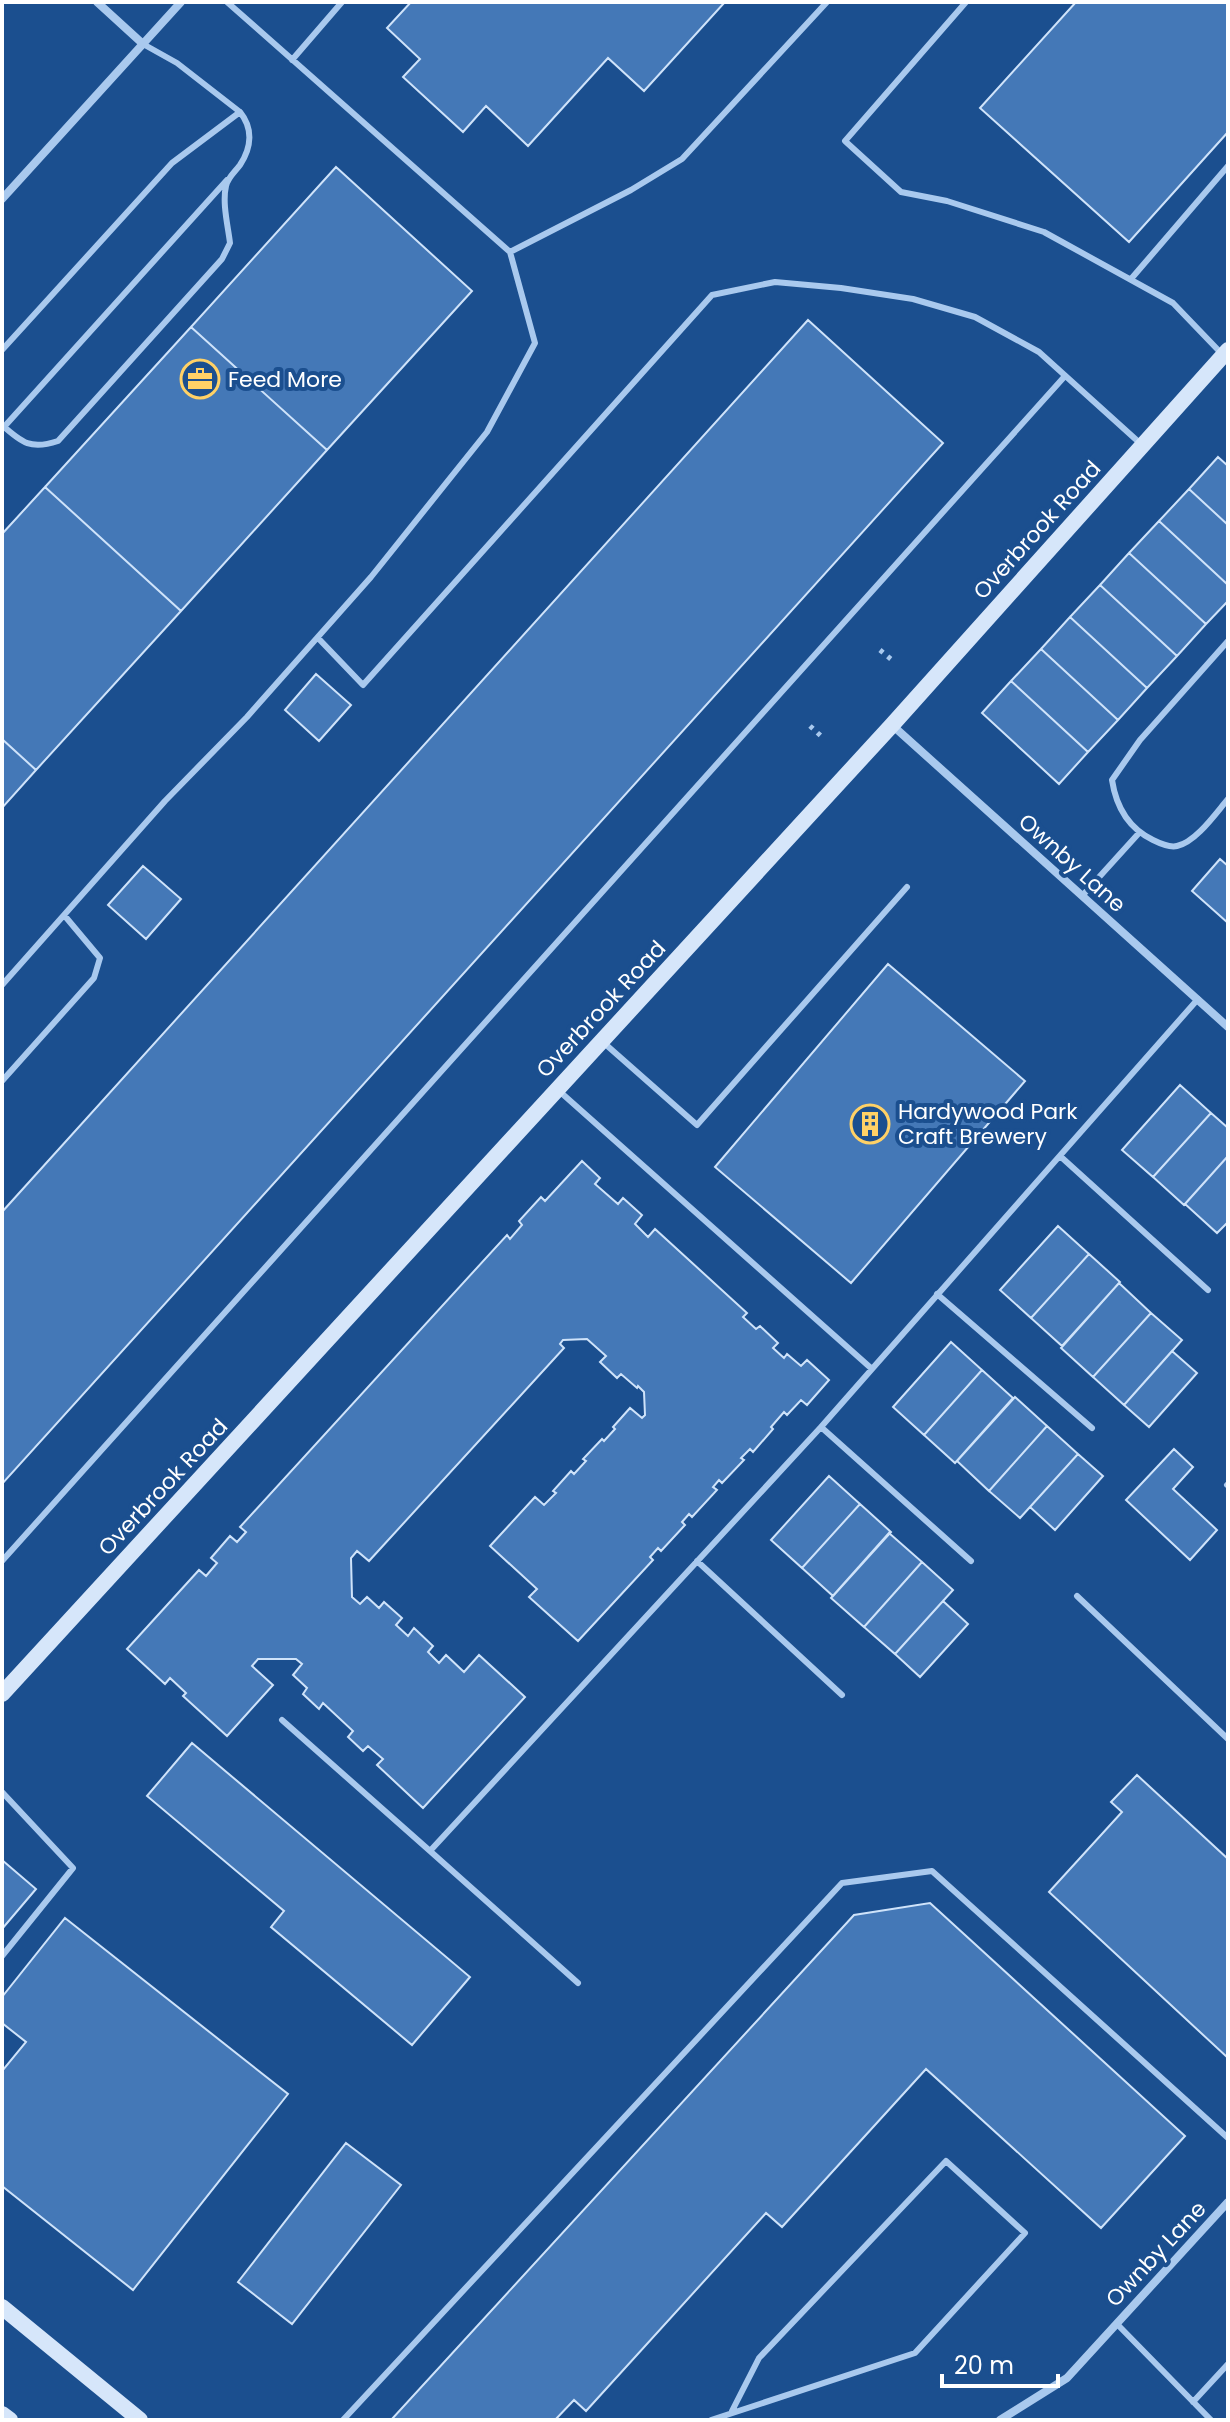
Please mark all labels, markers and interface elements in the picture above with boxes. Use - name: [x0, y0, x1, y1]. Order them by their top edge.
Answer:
- office icon: Feed More: [179, 358, 221, 400]
- place label: Feed More: [228, 364, 342, 395]
- street label: Overbrook Road: [966, 454, 1108, 606]
- street label: Ownby Lane: [1012, 806, 1132, 920]
- street label: Overbrook Road: [529, 934, 673, 1084]
- place label: Hardywood Park Craft Brewery: [898, 1096, 1078, 1152]
- building icon: Hardywood Park Craft Brewery: [849, 1103, 891, 1145]
- street label: Overbrook Road: [91, 1412, 235, 1562]
- street label: Ownby Lane: [1099, 2194, 1213, 2314]
- scale bar: [942, 2338, 1058, 2388]
- text: 20 m: [954, 2349, 1014, 2382]

